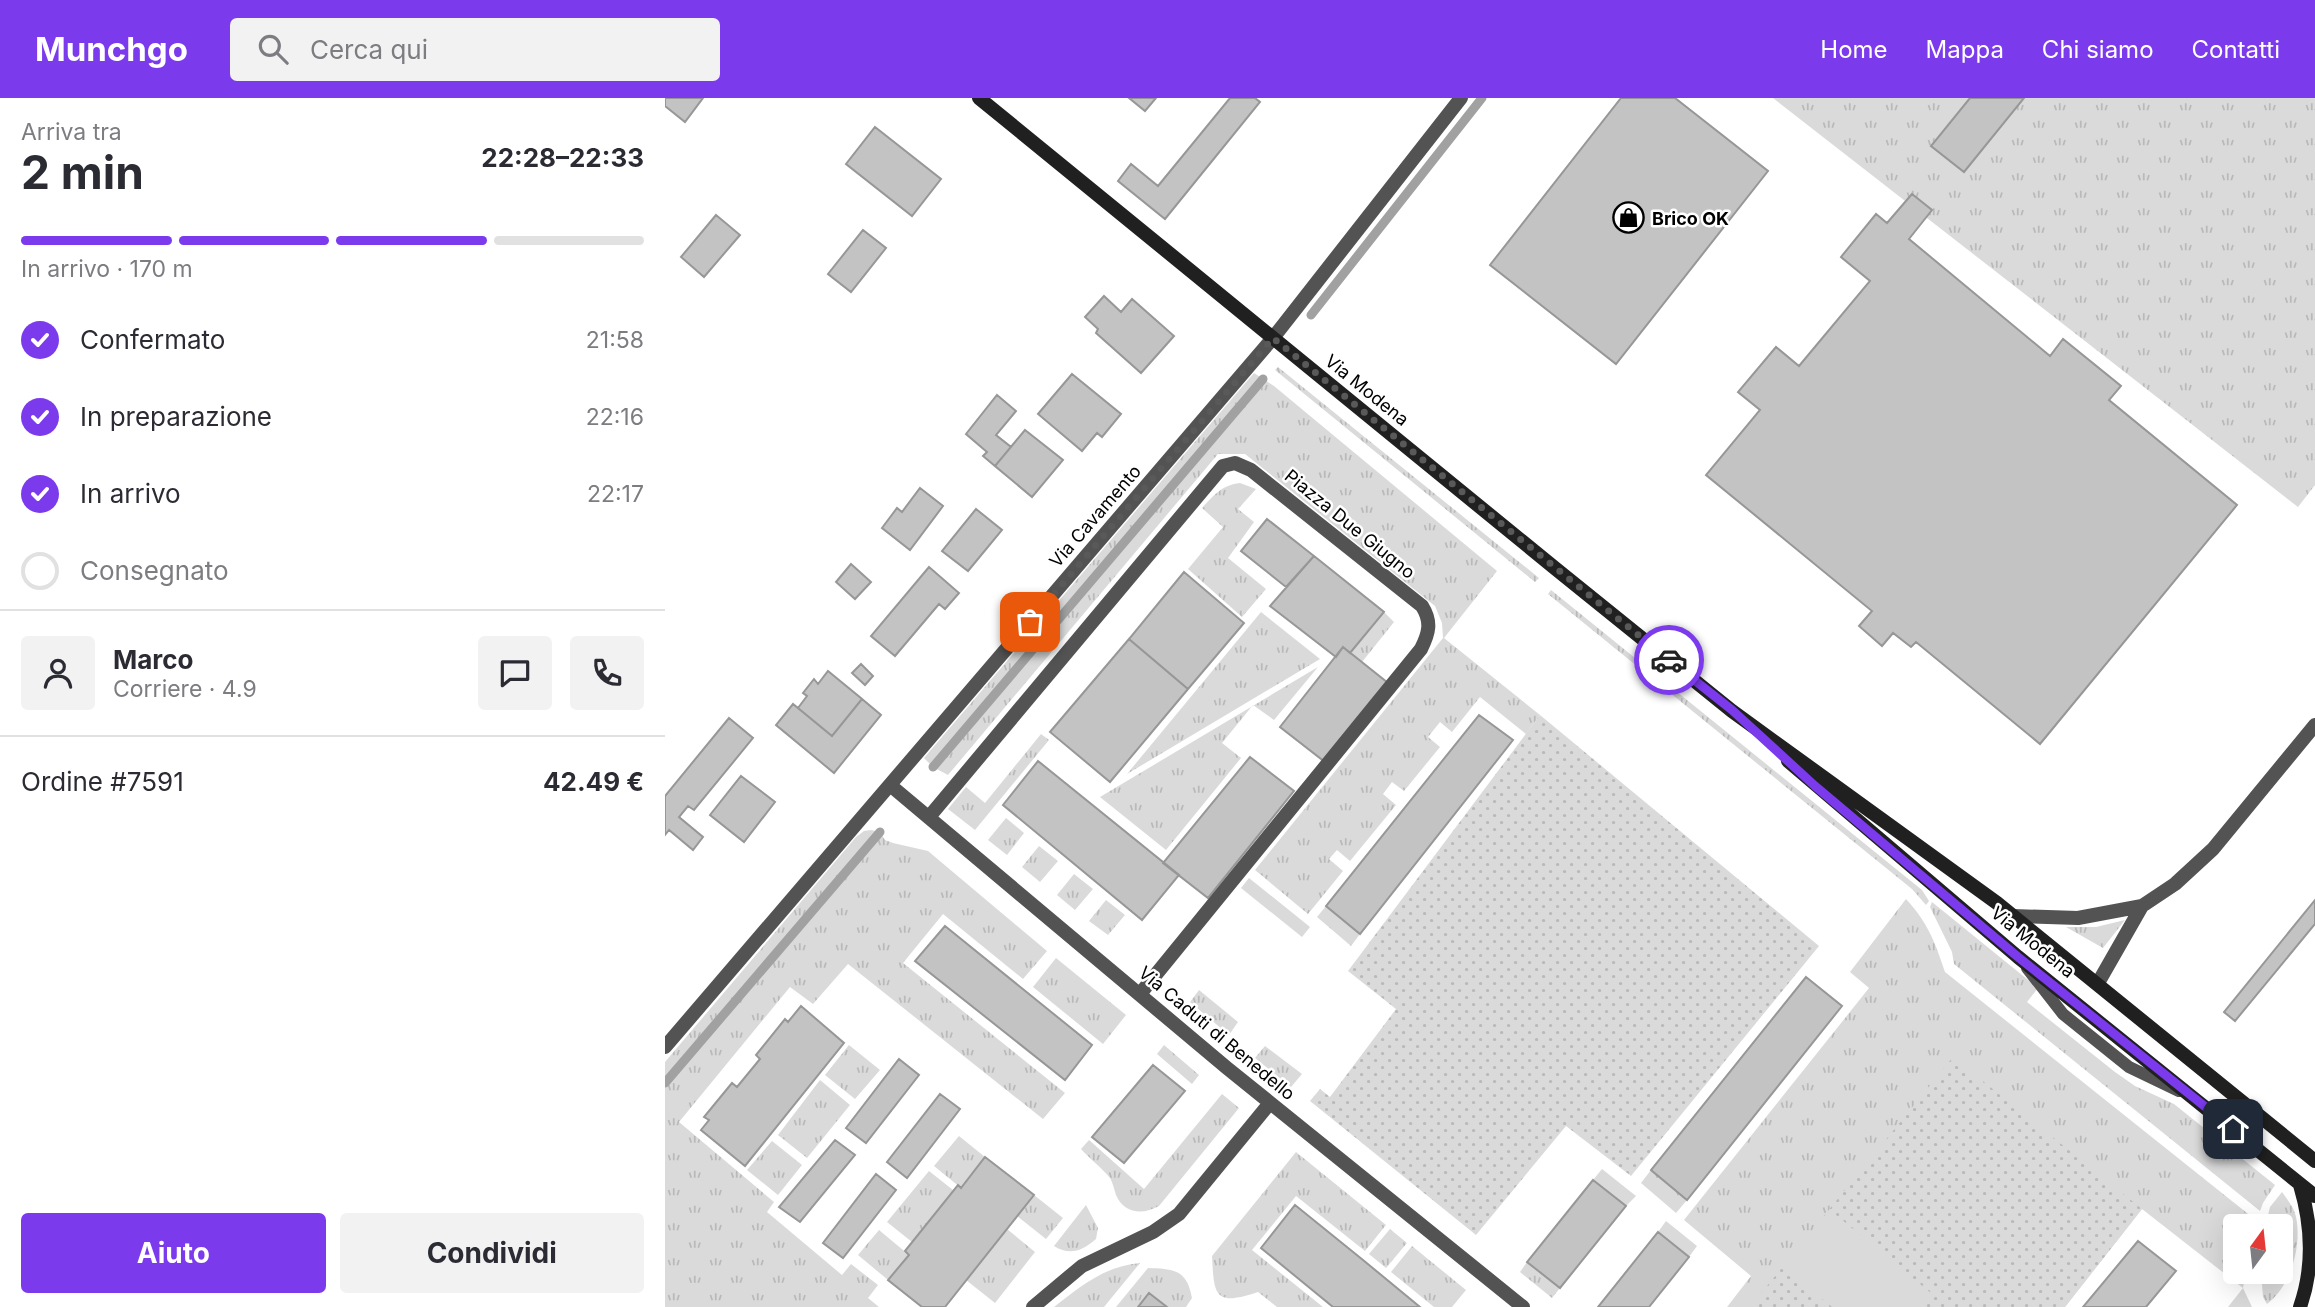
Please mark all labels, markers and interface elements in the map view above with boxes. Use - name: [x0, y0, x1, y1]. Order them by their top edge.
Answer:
- search box: [230, 18, 720, 81]
- text: Munchgo: [35, 29, 188, 69]
- icon: search: [254, 30, 292, 68]
- text: Cerca qui: [310, 34, 428, 65]
- text: Home: [1820, 35, 1888, 64]
- text: Mappa: [1926, 35, 2004, 64]
- text: Chi siamo: [2042, 35, 2154, 64]
- text: Contatti: [2192, 35, 2280, 64]
- text: Arriva tra: [21, 118, 122, 146]
- text: 22:28–22:33: [481, 142, 644, 173]
- text: 2 min: [21, 144, 144, 200]
- shop icon: Brico OK: [1612, 201, 1646, 235]
- place label: Brico OK: [1652, 208, 1729, 229]
- text: In arrivo · 170 m: [21, 255, 193, 283]
- icon: check: [21, 321, 59, 359]
- text: Confermato: [80, 324, 225, 355]
- text: 21:58: [586, 326, 644, 354]
- street label: Via Modena: [1321, 350, 1413, 430]
- icon: check: [21, 398, 59, 436]
- text: In preparazione: [80, 401, 272, 432]
- text: 22:16: [586, 403, 644, 431]
- street label: Via Cavamento: [1045, 461, 1145, 571]
- street label: Piazza Due Giugno: [1281, 465, 1419, 583]
- icon: check: [21, 475, 59, 513]
- text: In arrivo: [80, 478, 181, 509]
- text: 22:17: [587, 480, 644, 508]
- text: Consegnato: [80, 555, 229, 586]
- pin: [1000, 592, 1060, 652]
- icon: bag: [1011, 603, 1049, 641]
- courier: [1634, 625, 1704, 695]
- button: person: [21, 636, 95, 710]
- button: chat: [478, 636, 552, 710]
- button: phone: [570, 636, 644, 710]
- icon: car: [1650, 641, 1688, 679]
- text: Marco: [113, 644, 194, 675]
- text: Corriere · 4.9: [113, 675, 257, 703]
- text: Ordine #7591: [21, 766, 184, 797]
- text: 42.49 €: [543, 766, 644, 797]
- street label: Via Modena: [1987, 902, 2079, 982]
- street label: Via Caduti di Benedello: [1135, 962, 1299, 1104]
- pin: [2203, 1099, 2263, 1159]
- icon: home: [2214, 1110, 2252, 1148]
- button: Aiuto: [21, 1213, 326, 1293]
- button: Condividi: [340, 1213, 644, 1293]
- north arrow: [2223, 1214, 2293, 1284]
- map controls: [2223, 1214, 2293, 1284]

